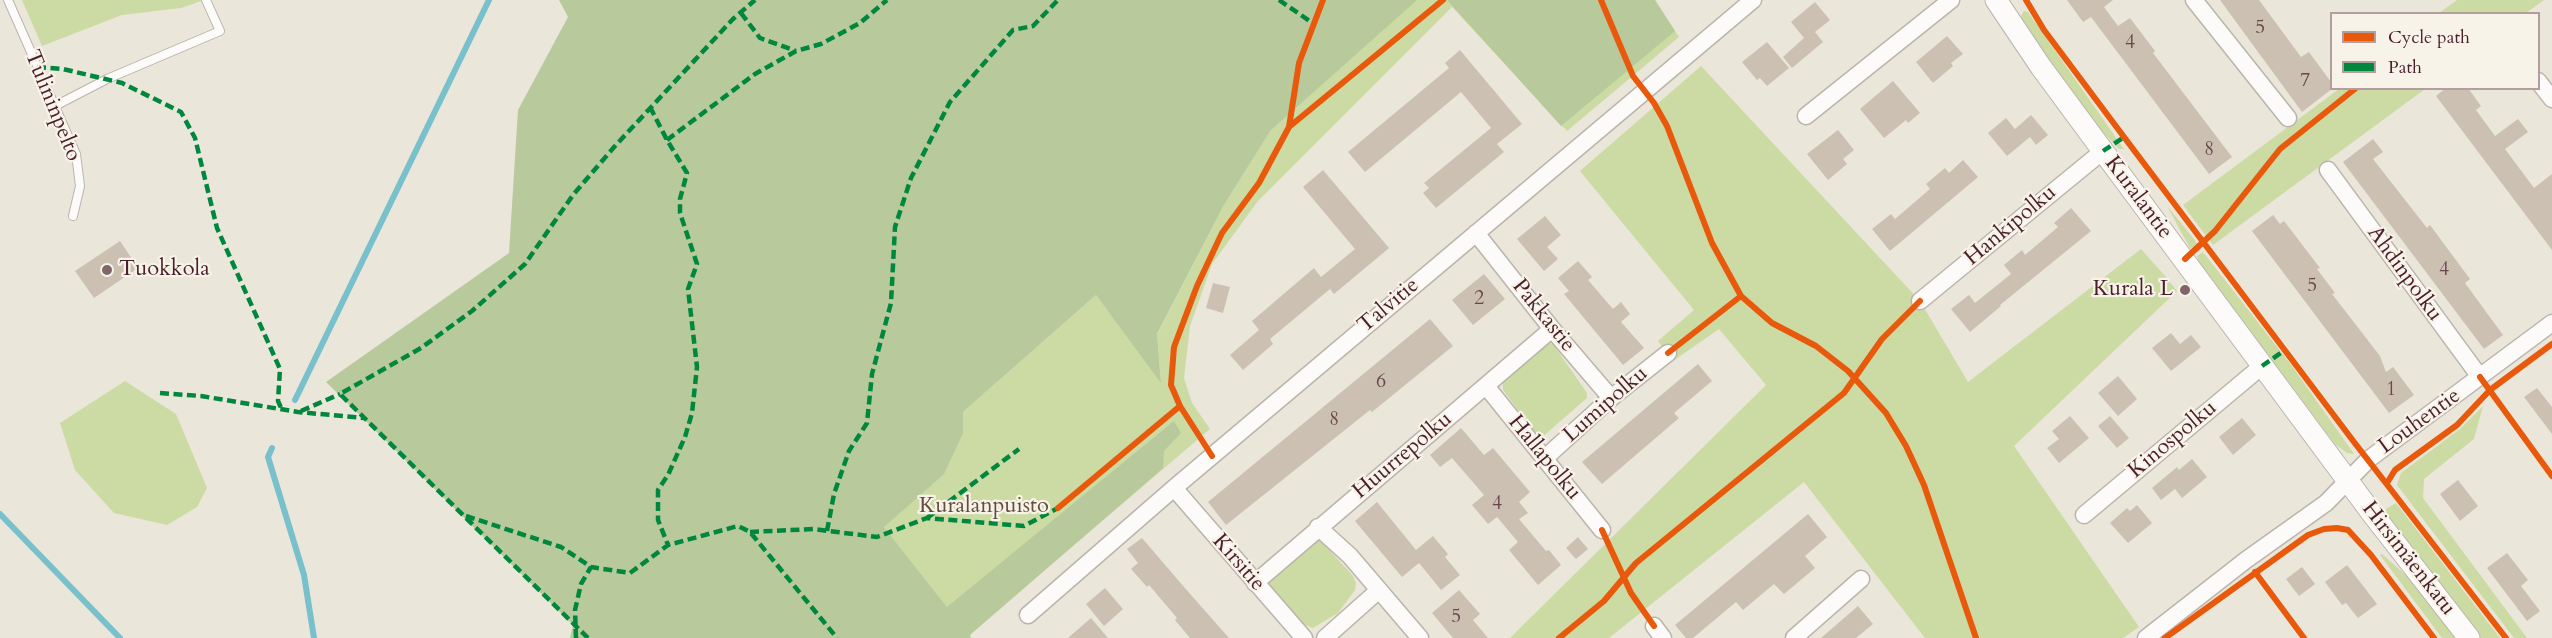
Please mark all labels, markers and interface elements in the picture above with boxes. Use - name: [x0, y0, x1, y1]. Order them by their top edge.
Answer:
- legend: [2330, 12, 2540, 90]
- house number: 5: [2255, 16, 2265, 40]
- text: Cycle path: [2388, 25, 2470, 50]
- house number: 4: [2125, 31, 2135, 55]
- street label: Tulininpelto: [18, 47, 86, 165]
- text: Path: [2388, 55, 2422, 80]
- house number: 7: [2300, 69, 2310, 93]
- house number: 8: [2204, 138, 2214, 162]
- street label: Kuralantie: [2098, 151, 2178, 245]
- street label: Hankipolku: [1960, 180, 2062, 272]
- street label: Ahdinpolku: [2361, 221, 2447, 327]
- place label: Tuokkola: [119, 257, 210, 283]
- house number: 4: [2439, 258, 2449, 282]
- marker: Tuokkola: [100, 263, 114, 277]
- street label: Talvitie: [1353, 273, 1425, 339]
- street label: Pakkastie: [1506, 274, 1580, 358]
- house number: 5: [2307, 274, 2317, 298]
- place label: Kurala L: [2093, 277, 2173, 303]
- marker: Kurala L: [2178, 283, 2192, 297]
- house number: 2: [1474, 287, 1484, 311]
- street label: Lumipolku: [1558, 361, 1654, 449]
- house number: 6: [1376, 370, 1386, 394]
- house number: 1: [2386, 378, 2396, 402]
- street label: Louhentie: [2374, 383, 2466, 461]
- street label: Kinospolku: [2123, 395, 2223, 485]
- street label: Huurrepolku: [1348, 407, 1458, 505]
- house number: 8: [1329, 408, 1339, 432]
- street label: Hallapolku: [1502, 410, 1586, 506]
- house number: 4: [1492, 492, 1502, 516]
- park label: Kuralanpuisto: [919, 494, 1049, 520]
- street label: Hirsimäenkatu: [2355, 497, 2461, 621]
- street label: Kirsitie: [1206, 529, 1270, 597]
- house number: 5: [1451, 605, 1461, 629]

